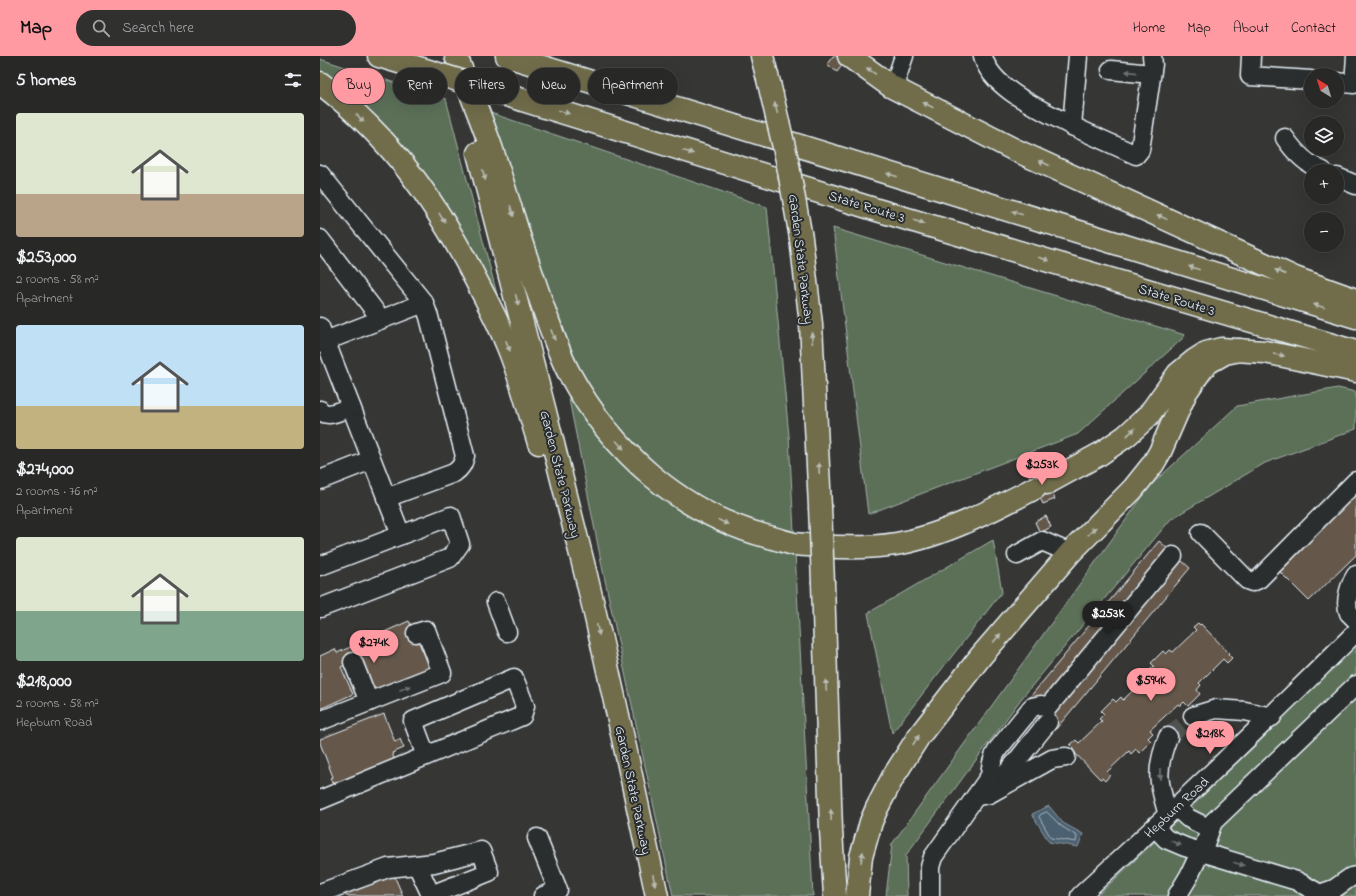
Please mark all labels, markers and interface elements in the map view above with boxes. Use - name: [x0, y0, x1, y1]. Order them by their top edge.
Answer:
- search box: [76, 10, 356, 46]
- text: Map: [20, 15, 52, 42]
- icon: search: [90, 17, 112, 39]
- text: Search here: [122, 17, 194, 39]
- text: Home: [1133, 18, 1165, 39]
- text: Map: [1187, 18, 1211, 39]
- text: About: [1233, 18, 1269, 39]
- text: Contact: [1291, 18, 1336, 39]
- one-way arrow: [865, 67, 876, 75]
- text: 5 homes: [16, 68, 76, 93]
- chip: Buy: [332, 68, 385, 104]
- chip: Rent: [393, 68, 447, 104]
- chip: Filters: [455, 68, 519, 104]
- chip: New: [527, 68, 580, 104]
- chip: Apartment: [588, 68, 678, 104]
- one-way arrow: [1125, 68, 1137, 75]
- north arrow: [1304, 68, 1344, 108]
- map controls: [1304, 68, 1344, 252]
- icon: filters: [282, 69, 304, 91]
- one-way arrow: [772, 102, 778, 114]
- one-way arrow: [922, 102, 933, 108]
- one-way arrow: [558, 110, 570, 116]
- one-way arrow: [355, 113, 365, 123]
- button: layers: [1304, 116, 1344, 156]
- icon: home: [124, 139, 196, 211]
- one-way arrow: [682, 149, 694, 155]
- one-way arrow: [1038, 160, 1050, 166]
- button: +: [1304, 164, 1344, 204]
- one-way arrow: [481, 169, 487, 181]
- one-way arrow: [886, 172, 898, 178]
- street label: State Route 3: [826, 186, 908, 229]
- street label: Garden State Parkway: [781, 193, 819, 326]
- one-way arrow: [509, 206, 515, 218]
- one-way arrow: [1010, 210, 1022, 216]
- button: −: [1304, 212, 1344, 252]
- one-way arrow: [438, 213, 446, 223]
- one-way arrow: [1156, 214, 1168, 220]
- one-way arrow: [914, 219, 926, 225]
- text: $253,000: [16, 245, 76, 270]
- one-way arrow: [1038, 256, 1050, 262]
- one-way arrow: [1188, 265, 1200, 271]
- one-way arrow: [1274, 268, 1286, 274]
- text: 2 rooms · 58 m²: [16, 270, 99, 289]
- street label: State Route 3: [1136, 279, 1218, 322]
- text: Apartment: [16, 289, 73, 308]
- one-way arrow: [514, 295, 520, 307]
- one-way arrow: [1312, 303, 1324, 309]
- one-way arrow: [551, 329, 557, 341]
- one-way arrow: [808, 332, 815, 345]
- one-way arrow: [505, 341, 511, 353]
- icon: home: [124, 351, 196, 423]
- one-way arrow: [1273, 352, 1285, 358]
- street label: Garden State Parkway: [533, 408, 586, 541]
- one-way arrow: [1126, 427, 1136, 436]
- one-way arrow: [615, 440, 624, 450]
- pin: $253K: [1014, 452, 1070, 486]
- text: $253K: [1025, 455, 1059, 474]
- text: $274,000: [16, 457, 74, 482]
- one-way arrow: [815, 462, 822, 474]
- text: 2 rooms · 76 m²: [16, 482, 98, 501]
- text: Apartment: [16, 501, 73, 520]
- one-way arrow: [718, 519, 729, 525]
- one-way arrow: [1087, 526, 1097, 536]
- icon: home: [124, 563, 196, 635]
- pin: $253K: [1080, 601, 1136, 635]
- text: $253K: [1091, 604, 1125, 623]
- one-way arrow: [596, 624, 602, 637]
- pin: $274K: [346, 630, 402, 664]
- text: $274K: [358, 633, 390, 652]
- one-way arrow: [992, 633, 1001, 644]
- pin: $594K: [1123, 668, 1179, 702]
- text: $218,000: [16, 669, 71, 694]
- text: $594K: [1136, 671, 1166, 690]
- one-way arrow: [823, 679, 830, 691]
- one-way arrow: [399, 684, 411, 690]
- text: 2 rooms · 58 m²: [16, 694, 99, 713]
- text: Hepburn Road: [16, 713, 92, 732]
- pin: $218K: [1182, 721, 1238, 755]
- street label: Garden State Parkway: [608, 724, 656, 857]
- text: $218K: [1195, 724, 1225, 743]
- one-way arrow: [912, 735, 920, 746]
- one-way arrow: [1157, 768, 1163, 781]
- street label: Hepburn Road: [1140, 772, 1214, 844]
- one-way arrow: [827, 809, 834, 821]
- one-way arrow: [1170, 840, 1182, 847]
- one-way arrow: [859, 851, 865, 863]
- one-way arrow: [1233, 861, 1245, 867]
- one-way arrow: [651, 874, 657, 886]

